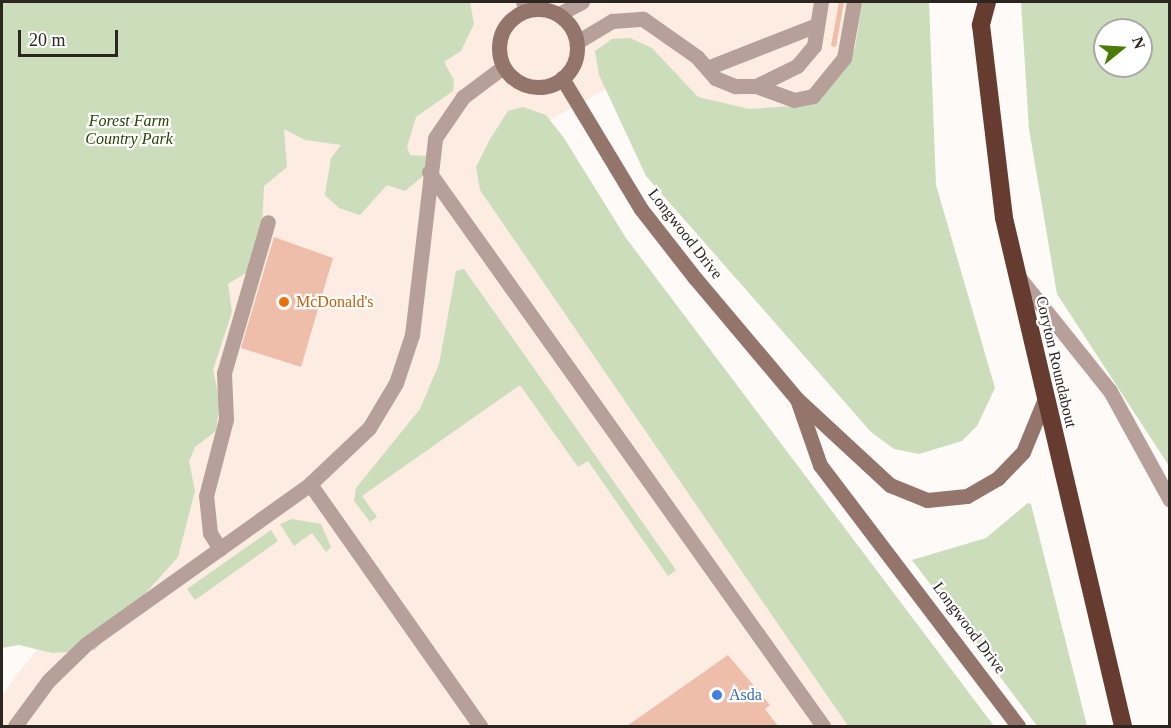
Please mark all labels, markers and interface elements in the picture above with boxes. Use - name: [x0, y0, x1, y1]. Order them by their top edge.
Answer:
- scale bar: [21, 18, 122, 56]
- north arrow: [1093, 18, 1153, 78]
- text: 20 m: [29, 30, 66, 50]
- text: N: [1129, 35, 1149, 51]
- park label: Forest Farm Country Park: [85, 111, 173, 149]
- street label: Longwood Drive: [644, 185, 726, 283]
- place label: McDonald's: [296, 292, 374, 312]
- street label: Coryton Roundabout: [1031, 294, 1081, 430]
- marker: McDonald's: [277, 295, 291, 309]
- street label: Longwood Drive: [928, 578, 1010, 678]
- place label: Asda: [729, 685, 762, 705]
- marker: Asda: [710, 688, 724, 702]

